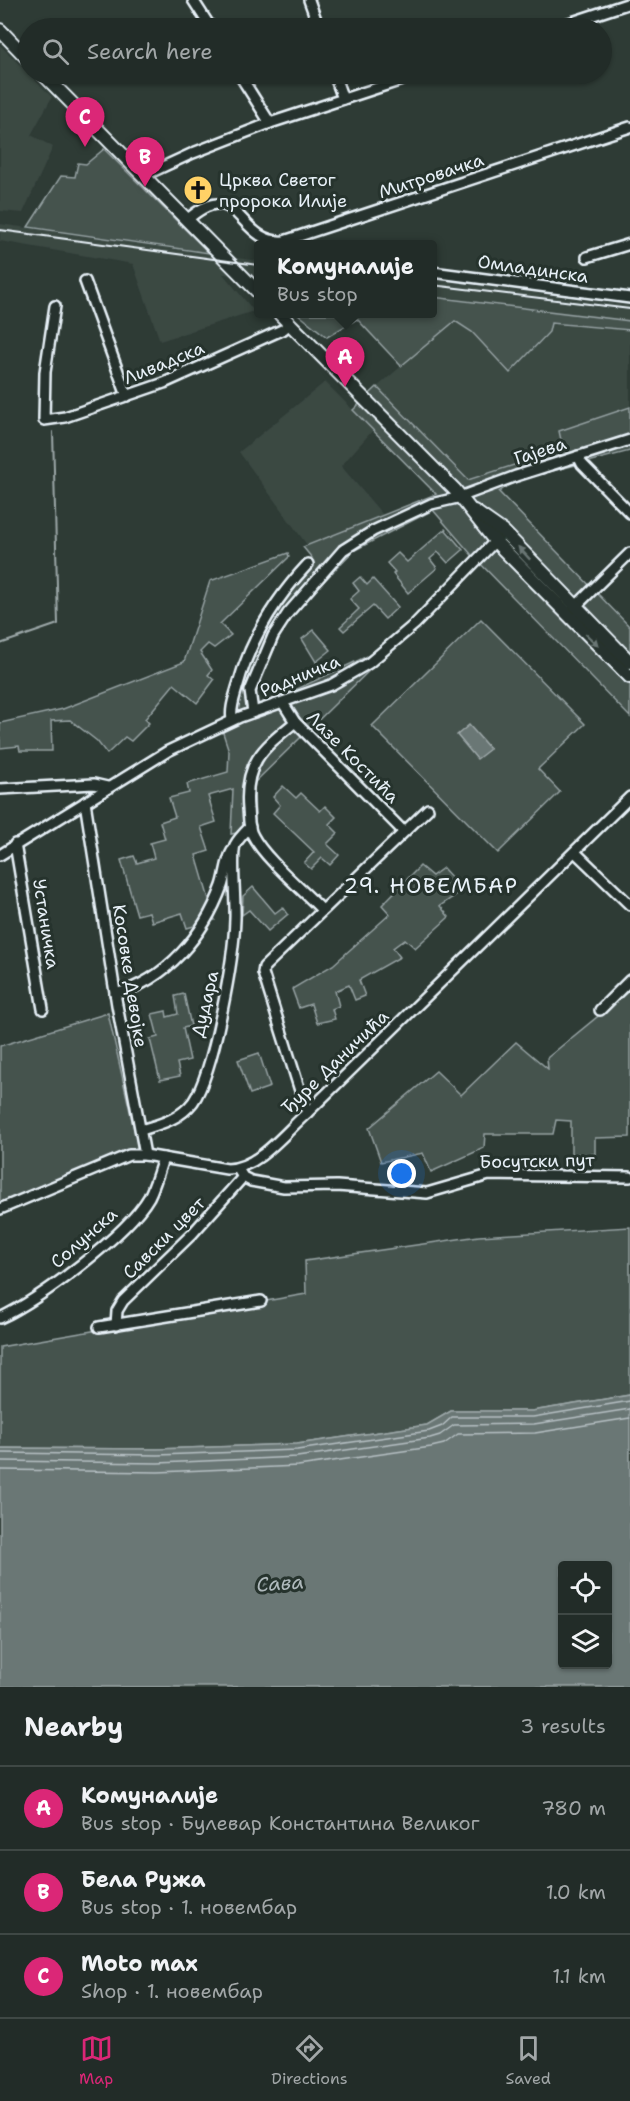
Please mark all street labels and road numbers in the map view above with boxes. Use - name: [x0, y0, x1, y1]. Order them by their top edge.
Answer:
- street label: Митровачка: [375, 148, 487, 204]
- street label: Омладинска: [476, 249, 590, 289]
- street label: Ливадска: [120, 336, 208, 390]
- street label: Гајева: [511, 431, 569, 471]
- street label: Радничка: [256, 649, 344, 703]
- street label: Лазе Костића: [302, 706, 404, 808]
- street label: Устаничка: [27, 877, 65, 971]
- street label: Косовке Девојке: [107, 903, 153, 1049]
- street label: Дудара: [186, 968, 224, 1040]
- street label: Ђуре Даничића: [276, 1005, 394, 1119]
- street label: Босутски пут: [479, 1148, 596, 1174]
- street label: Савски цвет: [118, 1191, 211, 1284]
- street label: Солунска: [46, 1202, 122, 1274]

